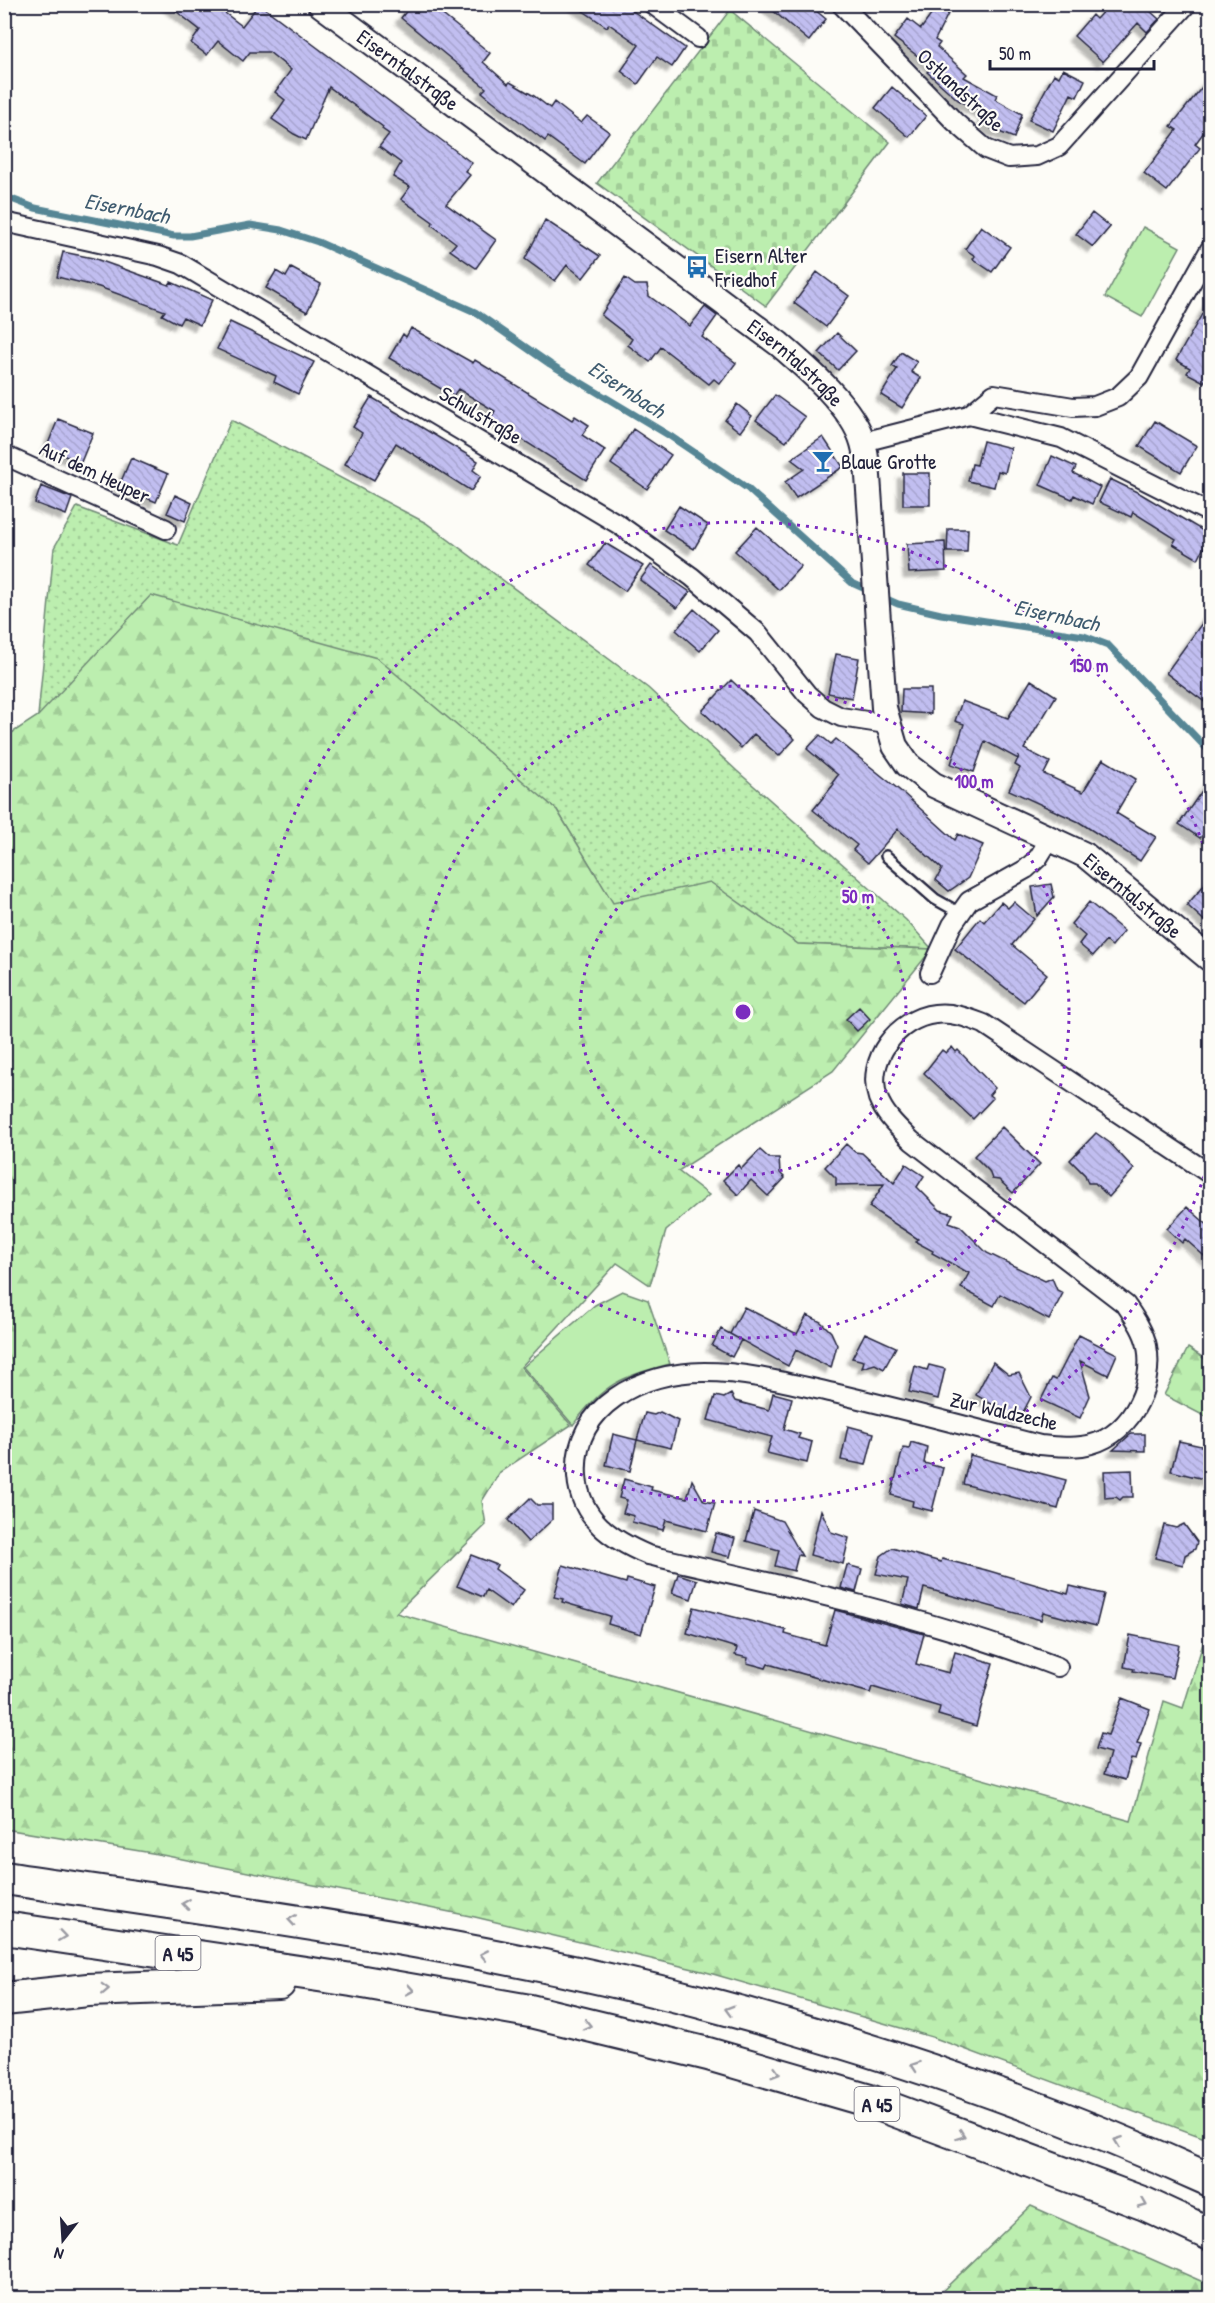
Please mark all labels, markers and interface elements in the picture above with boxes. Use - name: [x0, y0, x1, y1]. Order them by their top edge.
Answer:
- street label: Eiserntalstraße: [351, 22, 465, 117]
- scale bar: [990, 33, 1154, 71]
- text: 50 m: [999, 41, 1031, 66]
- street label: Ostlandstraße: [911, 42, 1011, 138]
- water label: Eisernbach: [82, 185, 174, 231]
- place label: Eisern Alter Friedhof: [714, 241, 807, 294]
- bus stop icon: Eisern Alter Friedhof: [684, 254, 710, 280]
- street label: Eiserntalstraße: [742, 311, 851, 412]
- water label: Eisernbach: [583, 353, 673, 426]
- street label: Schulstraße: [434, 379, 528, 451]
- street label: Auf dem Heuper: [35, 434, 155, 510]
- place label: Blaue Grotte: [841, 447, 937, 476]
- bar icon: Blaue Grotte: [810, 448, 836, 474]
- water label: Eisernbach: [1012, 591, 1104, 639]
- text: 150 m: [1070, 653, 1108, 678]
- text: 100 m: [954, 769, 994, 794]
- street label: Eiserntalstraße: [1078, 845, 1189, 945]
- text: 50 m: [842, 884, 874, 909]
- centre of rings: [733, 1002, 753, 1022]
- street label: Zur Waldzeche: [947, 1385, 1061, 1437]
- one-way arrow: [182, 1899, 191, 1911]
- one-way arrow: [287, 1914, 297, 1927]
- one-way arrow: [58, 1930, 67, 1942]
- road number: A 45: [156, 1936, 201, 1970]
- one-way arrow: [479, 1949, 489, 1962]
- one-way arrow: [100, 1983, 109, 1996]
- one-way arrow: [405, 1983, 415, 1996]
- one-way arrow: [724, 2005, 734, 2017]
- one-way arrow: [582, 2017, 592, 2030]
- one-way arrow: [910, 2061, 921, 2073]
- one-way arrow: [770, 2066, 781, 2078]
- road number: A 45: [854, 2087, 900, 2121]
- one-way arrow: [954, 2128, 965, 2140]
- one-way arrow: [1113, 2136, 1124, 2148]
- one-way arrow: [1137, 2197, 1148, 2209]
- north arrow: [33, 2210, 93, 2270]
- text: N: [51, 2242, 66, 2266]

